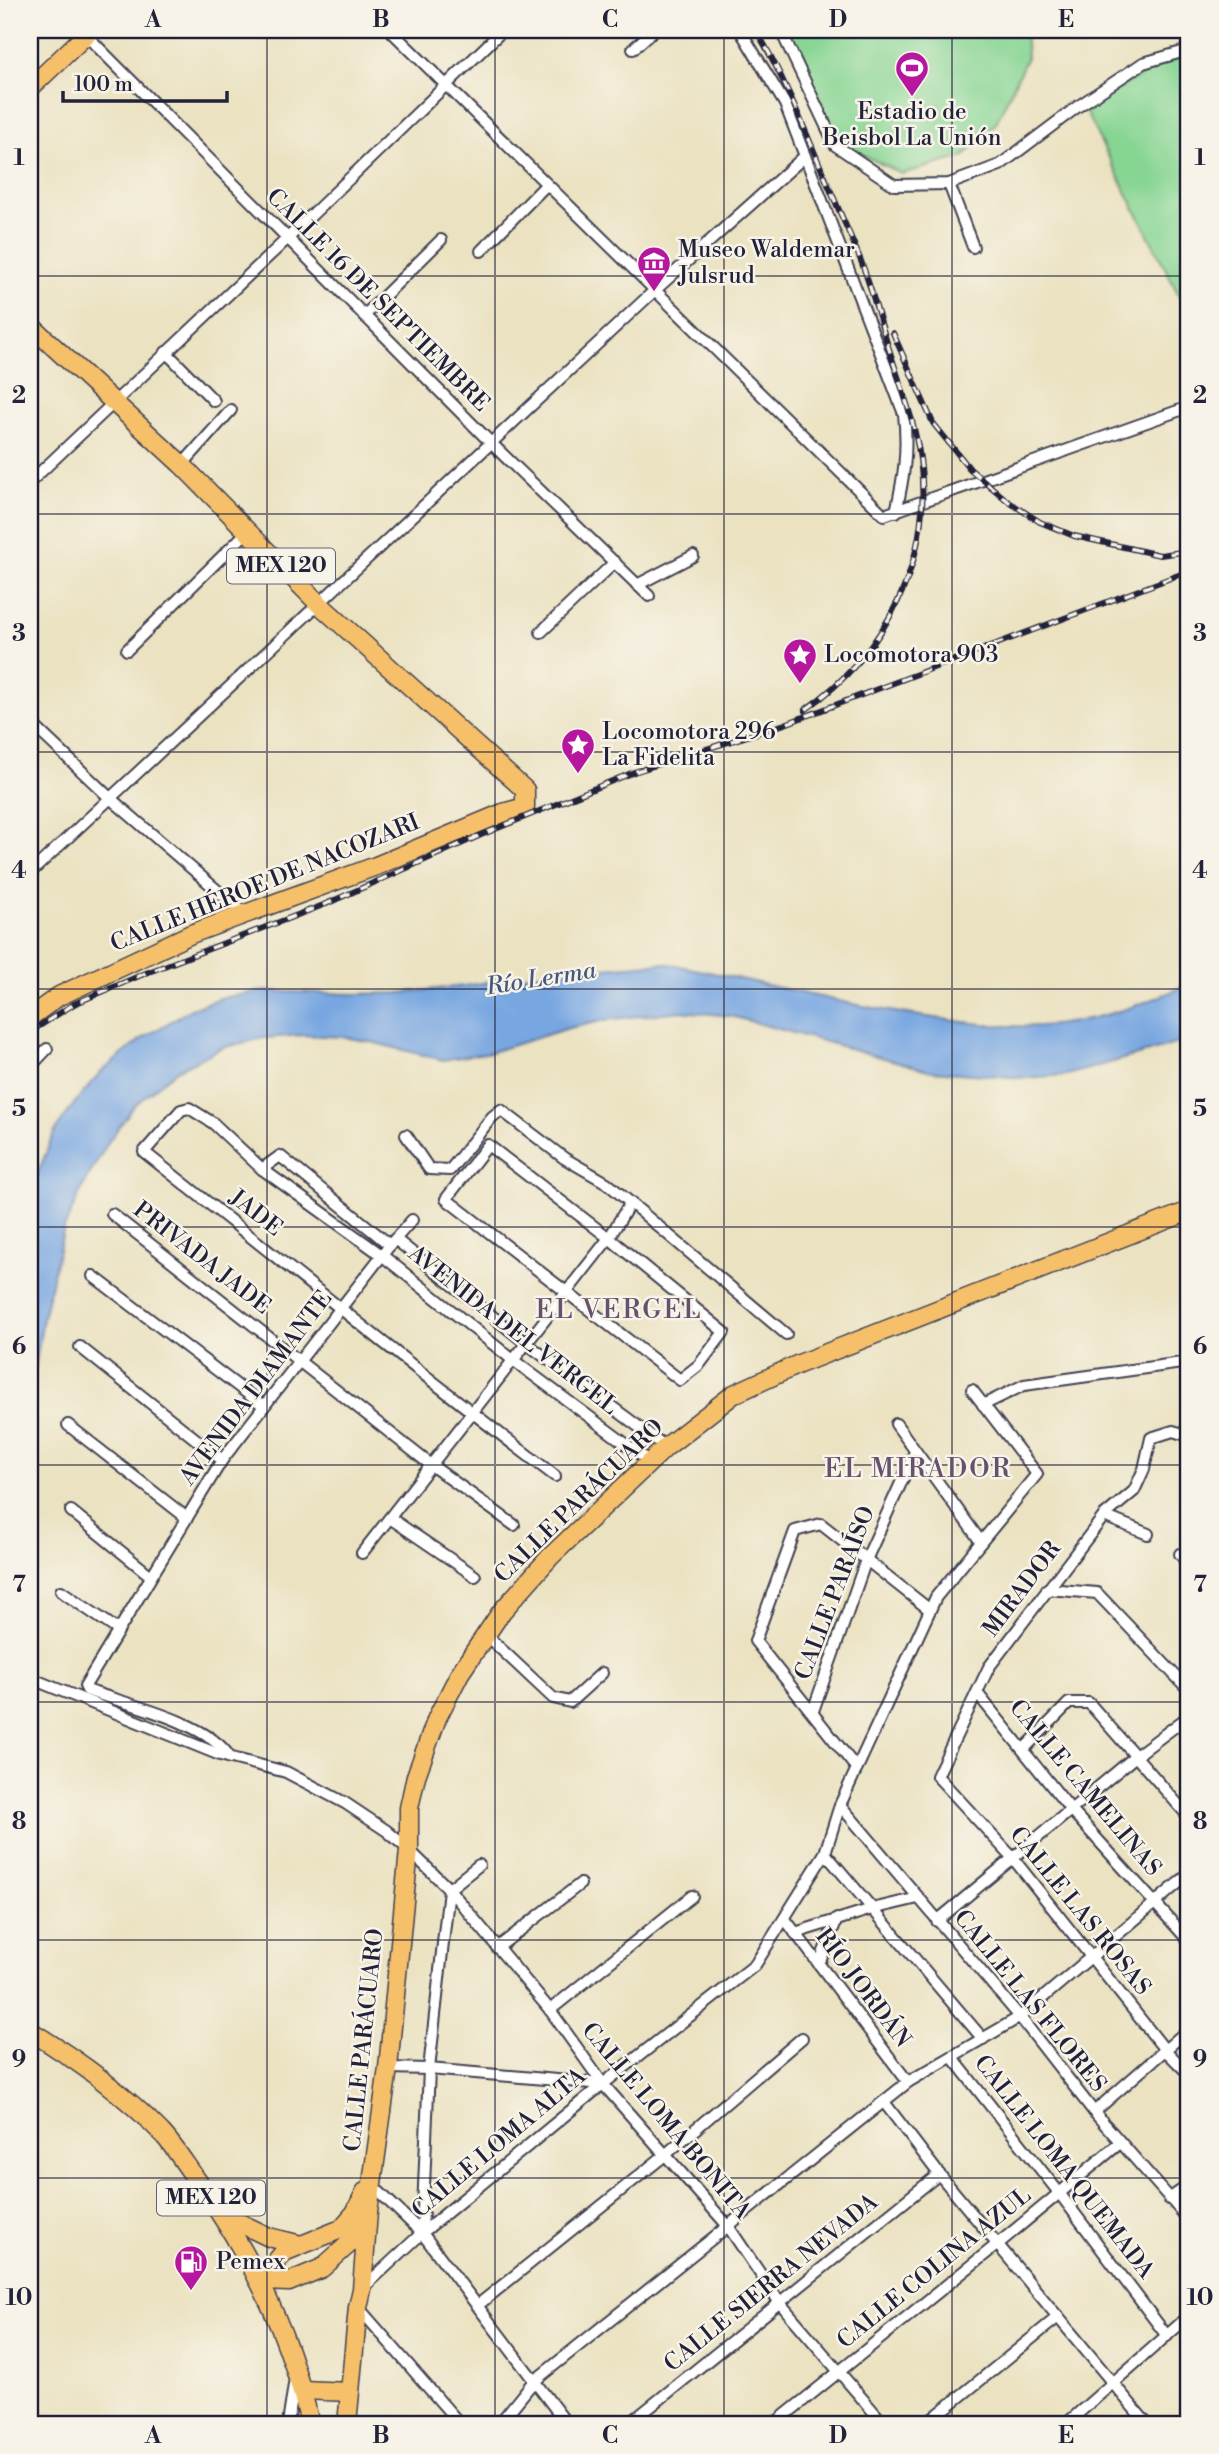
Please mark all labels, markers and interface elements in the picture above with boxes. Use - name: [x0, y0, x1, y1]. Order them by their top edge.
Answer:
- text: A: [144, 6, 162, 34]
- text: B: [372, 6, 390, 34]
- text: C: [602, 6, 618, 34]
- text: D: [829, 6, 847, 34]
- text: E: [1058, 6, 1074, 34]
- sports icon: Estadio de Beisbol La Unión: [893, 49, 931, 98]
- scale bar: [63, 60, 228, 104]
- text: 100 m: [74, 72, 133, 98]
- place label: Estadio de Beisbol La Unión: [822, 98, 1002, 152]
- text: 1: [13, 144, 25, 172]
- text: 1: [1194, 144, 1206, 172]
- street label: CALLE 16 DE SEPTIEMBRE: [261, 183, 495, 417]
- place label: Museo Waldemar Julsrud: [677, 236, 855, 290]
- museum icon: Museo Waldemar Julsrud: [635, 244, 673, 293]
- text: 2: [12, 382, 26, 410]
- text: 2: [1193, 382, 1207, 410]
- road number: MEX 120: [227, 548, 335, 584]
- text: 3: [12, 620, 26, 648]
- text: 3: [1193, 620, 1207, 648]
- place icon: Locomotora 903: [781, 636, 819, 685]
- place label: Locomotora 903: [824, 641, 998, 669]
- place label: Locomotora 296 La Fidelita: [602, 718, 776, 772]
- place icon: Locomotora 296 La Fidelita: [559, 726, 597, 775]
- street label: CALLE HÉROE DE NACOZARI: [106, 806, 424, 958]
- text: 4: [11, 857, 27, 885]
- text: 4: [1192, 857, 1208, 885]
- water label: Río Lerma: [483, 955, 599, 1003]
- text: 5: [12, 1095, 26, 1123]
- text: 5: [1193, 1095, 1207, 1123]
- street label: JADE: [223, 1183, 288, 1242]
- street label: PRIVADA JADE: [128, 1196, 276, 1320]
- street label: AVENIDA DEL VERGEL: [402, 1239, 623, 1421]
- street label: AVENIDA DIAMANTE: [173, 1285, 338, 1492]
- district label: EL VERGEL: [535, 1294, 703, 1326]
- text: 6: [12, 1333, 26, 1361]
- text: 6: [1193, 1333, 1207, 1361]
- street label: CALLE PARÁCUARO: [487, 1412, 669, 1589]
- district label: EL MIRADOR: [824, 1453, 1012, 1485]
- street label: CALLE PARAÍSO: [787, 1501, 881, 1684]
- street label: MIRADOR: [977, 1535, 1068, 1642]
- text: 7: [12, 1571, 26, 1599]
- text: 7: [1193, 1571, 1207, 1599]
- street label: CALLE CAMELINAS: [1003, 1694, 1167, 1882]
- text: 8: [12, 1808, 26, 1836]
- text: 8: [1193, 1808, 1207, 1836]
- street label: CALLE LAS ROSAS: [1003, 1821, 1157, 2001]
- street label: CALLE LAS FLORES: [948, 1904, 1112, 2098]
- street label: RÍO JORDÁN: [809, 1922, 918, 2053]
- street label: CALLE PARÁCUARO: [336, 1927, 390, 2153]
- street label: CALLE LOMA BONITA: [576, 2017, 757, 2226]
- text: 9: [12, 2046, 26, 2074]
- text: 9: [1193, 2046, 1207, 2074]
- street label: CALLE LOMA QUEMADA: [968, 2050, 1161, 2285]
- street label: CALLE LOMA ALTA: [406, 2061, 593, 2224]
- road number: MEX 120: [157, 2180, 265, 2216]
- street label: CALLE COLINA AZUL: [832, 2181, 1036, 2355]
- street label: CALLE SIERRA NEVADA: [658, 2187, 885, 2378]
- fuel station icon: Pemex: [172, 2243, 210, 2292]
- place label: Pemex: [216, 2248, 286, 2276]
- text: 10: [5, 2284, 33, 2312]
- text: 10: [1186, 2284, 1214, 2312]
- text: A: [144, 2422, 162, 2450]
- text: B: [372, 2422, 390, 2450]
- text: C: [602, 2422, 618, 2450]
- text: D: [829, 2422, 847, 2450]
- text: E: [1058, 2422, 1074, 2450]

